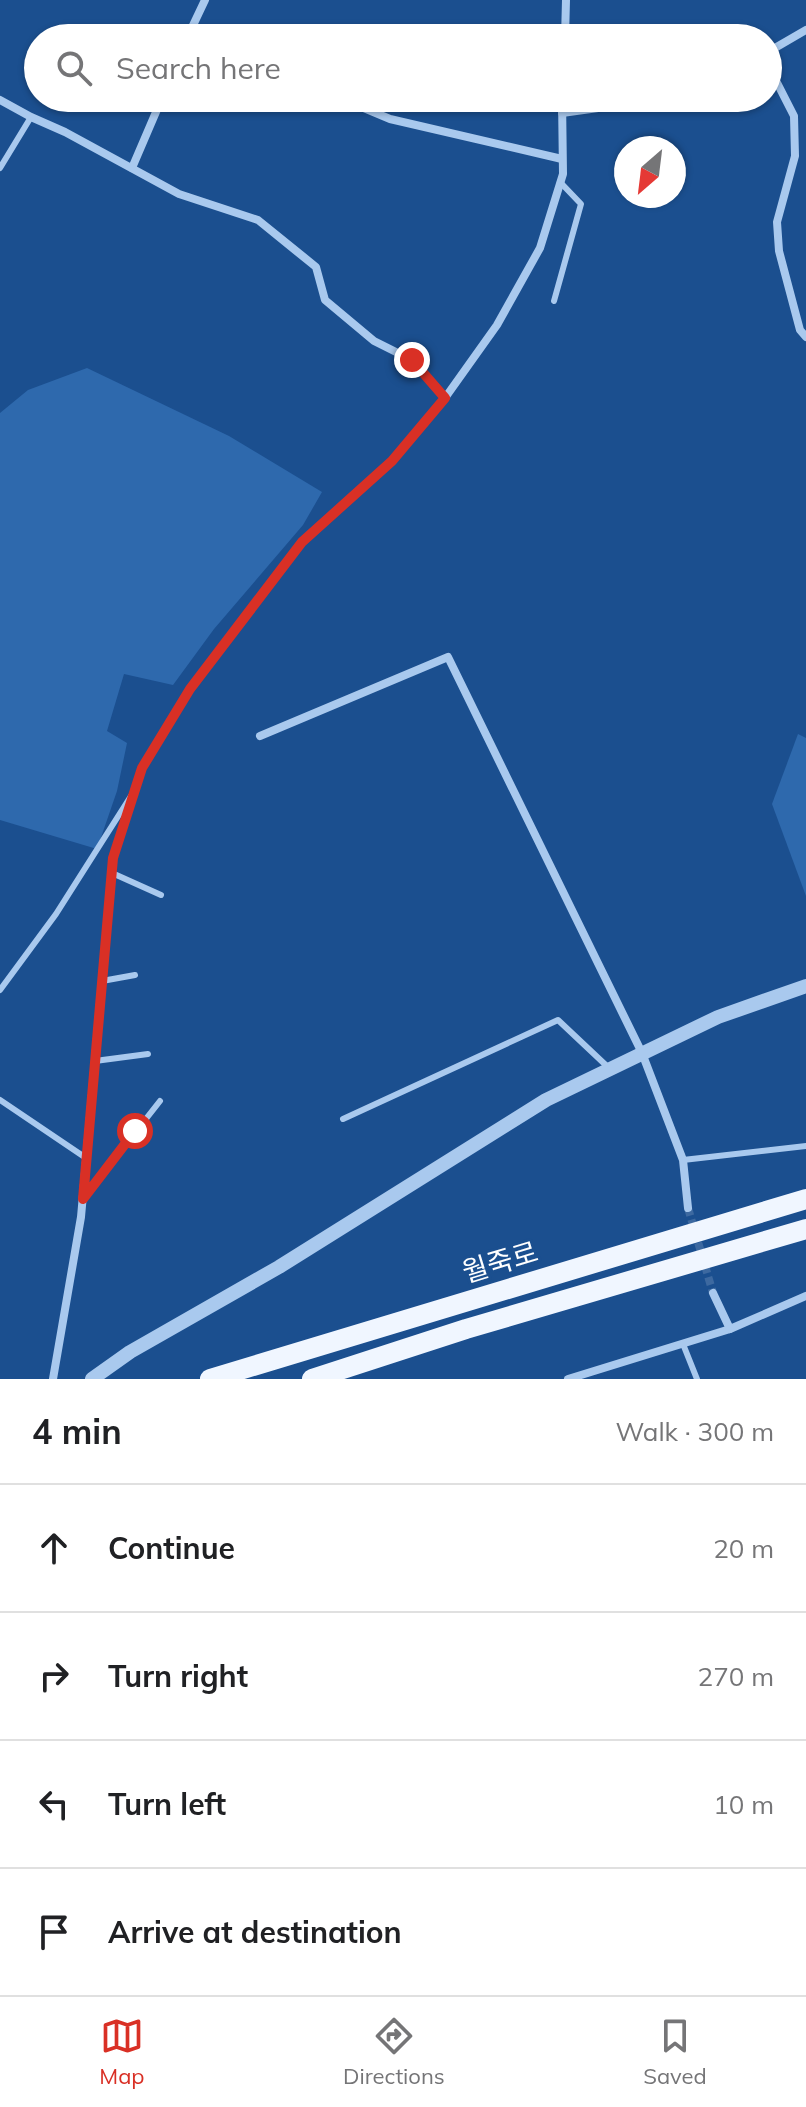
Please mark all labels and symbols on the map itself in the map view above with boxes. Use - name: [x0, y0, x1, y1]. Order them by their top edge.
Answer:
- north arrow: [614, 136, 686, 208]
- route end: [394, 342, 430, 378]
- route start: [117, 1113, 153, 1149]
- street label: 월죽로: [458, 1233, 542, 1290]

